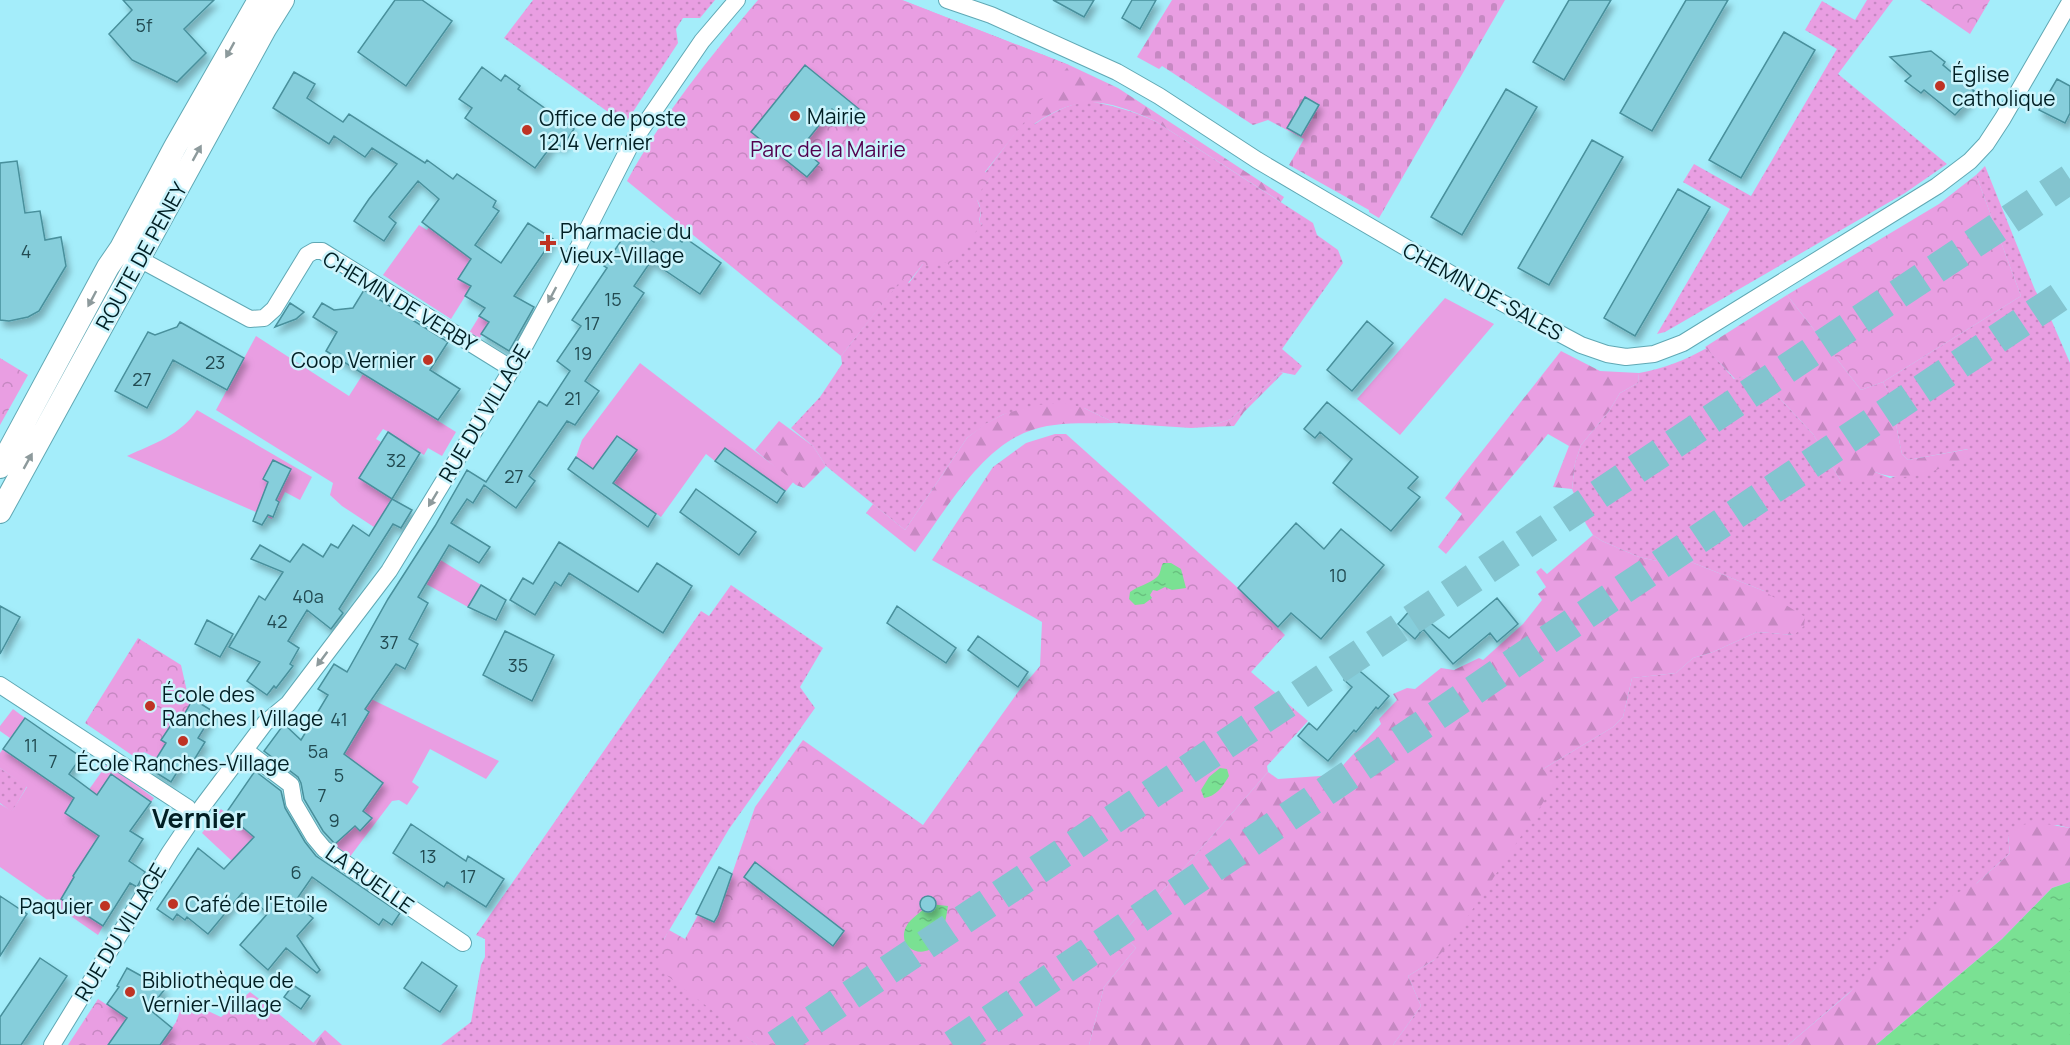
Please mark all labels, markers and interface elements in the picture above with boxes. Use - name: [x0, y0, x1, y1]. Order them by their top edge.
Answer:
- house number: 5f: [136, 13, 153, 37]
- one-way arrow: [225, 42, 235, 59]
- place label: Église catholique: [1952, 60, 2056, 112]
- marker: Église catholique: [1933, 79, 1947, 93]
- place label: Mairie: [807, 102, 866, 130]
- place label: Office de poste 1214 Vernier: [539, 104, 686, 156]
- marker: Mairie: [788, 109, 802, 123]
- marker: Office de poste 1214 Vernier: [520, 123, 534, 137]
- park label: Parc de la Mairie: [750, 135, 906, 163]
- one-way arrow: [192, 144, 202, 161]
- street label: ROUTE DE PENEY: [89, 177, 193, 335]
- place label: Pharmacie du Vieux-Village: [560, 217, 691, 269]
- street label: CHEMIN DE-SALES: [1398, 235, 1568, 347]
- marker: Pharmacie du Vieux-Village: [541, 236, 555, 250]
- house number: 4: [21, 239, 31, 263]
- street label: CHEMIN DE VERBY: [318, 244, 482, 358]
- one-way arrow: [547, 286, 557, 303]
- house number: 15: [604, 287, 622, 311]
- one-way arrow: [87, 291, 97, 308]
- house number: 17: [584, 311, 600, 335]
- street label: RUE DU VILLAGE: [432, 339, 536, 487]
- house number: 19: [574, 341, 592, 365]
- place label: Coop Vernier: [291, 346, 416, 374]
- house number: 23: [205, 350, 225, 374]
- marker: Coop Vernier: [421, 353, 435, 367]
- house number: 27: [132, 367, 152, 391]
- house number: 21: [564, 386, 582, 410]
- house number: 32: [386, 448, 406, 472]
- one-way arrow: [23, 452, 33, 469]
- house number: 27: [504, 464, 524, 488]
- one-way arrow: [427, 491, 438, 507]
- house number: 10: [1329, 563, 1347, 587]
- house number: 40a: [292, 584, 324, 608]
- house number: 42: [267, 609, 287, 633]
- house number: 37: [380, 630, 399, 654]
- one-way arrow: [316, 651, 328, 667]
- house number: 35: [508, 653, 528, 677]
- place label: École des Ranches I Village: [162, 680, 323, 732]
- marker: École des Ranches I Village: [143, 699, 157, 713]
- house number: 41: [330, 707, 348, 731]
- house number: 11: [24, 733, 38, 757]
- marker: École Ranches-Village: [176, 734, 190, 748]
- house number: 5a: [308, 739, 328, 763]
- house number: 7: [48, 749, 58, 773]
- place label: École Ranches-Village: [77, 749, 290, 777]
- house number: 5: [334, 763, 344, 787]
- house number: 7: [317, 783, 327, 807]
- district label: Vernier: [152, 799, 246, 836]
- house number: 9: [328, 808, 340, 832]
- street label: LA RUELLE: [320, 838, 420, 920]
- house number: 13: [420, 844, 436, 868]
- street label: RUE DU VILLAGE: [68, 858, 172, 1006]
- house number: 6: [290, 860, 302, 884]
- house number: 17: [460, 864, 476, 888]
- place label: Café de l'Etoile: [185, 890, 328, 918]
- place label: Paquier: [19, 892, 93, 920]
- marker: Café de l'Etoile: [166, 897, 180, 911]
- marker: Paquier: [98, 899, 112, 913]
- place label: Bibliothèque de Vernier-Village: [142, 966, 294, 1018]
- marker: Bibliothèque de Vernier-Village: [123, 985, 137, 999]

